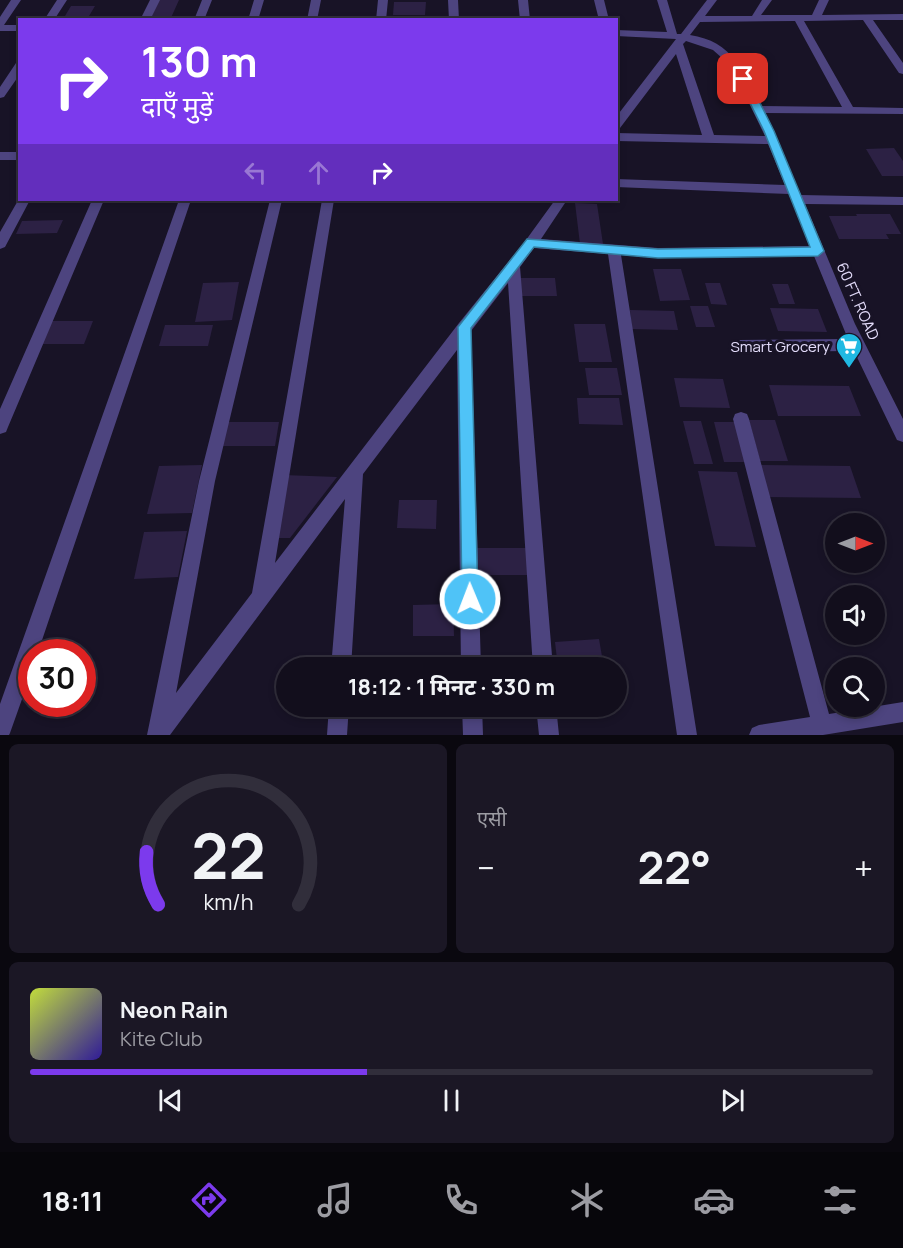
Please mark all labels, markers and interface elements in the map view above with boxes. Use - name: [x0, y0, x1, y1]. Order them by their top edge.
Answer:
- text: 130 m: [141, 32, 258, 90]
- icon: right: [42, 42, 120, 120]
- pin: [717, 53, 768, 104]
- icon: arrive: [726, 62, 759, 95]
- text: दाएँ मुड़ें: [141, 87, 213, 124]
- icon: left: [239, 156, 272, 189]
- icon: ahead: [302, 156, 335, 189]
- icon: right: [365, 156, 398, 189]
- street label: 60 FT. ROAD: [832, 259, 884, 343]
- supermarket icon: Smart Grocery: [834, 331, 864, 369]
- place label: Smart Grocery: [731, 336, 830, 357]
- north arrow: [825, 513, 885, 573]
- map controls: [825, 513, 885, 717]
- position arrow: [438, 567, 502, 631]
- button: sound: [825, 585, 885, 645]
- speed limit sign: 30: [18, 639, 96, 717]
- button: search: [825, 657, 885, 717]
- text: 18:12 · 1 मिनट · 330 m: [348, 672, 555, 702]
- text: एसी: [477, 805, 507, 832]
- text: 22: [191, 812, 265, 898]
- text: 22°: [637, 836, 711, 898]
- text: −: [477, 845, 495, 890]
- text: +: [854, 845, 873, 890]
- text: km/h: [203, 888, 253, 917]
- text: Neon Rain: [120, 995, 228, 1025]
- text: Kite Club: [120, 1025, 203, 1052]
- icon: previous: [154, 1084, 187, 1117]
- icon: pause: [435, 1084, 468, 1117]
- icon: next: [716, 1084, 749, 1117]
- icon: directions: [188, 1179, 230, 1221]
- icon: music: [314, 1179, 356, 1221]
- icon: phone: [440, 1179, 482, 1221]
- icon: climate: [566, 1179, 608, 1221]
- icon: car: [693, 1179, 735, 1221]
- icon: filters: [819, 1179, 861, 1221]
- text: 18:11: [42, 1182, 103, 1219]

